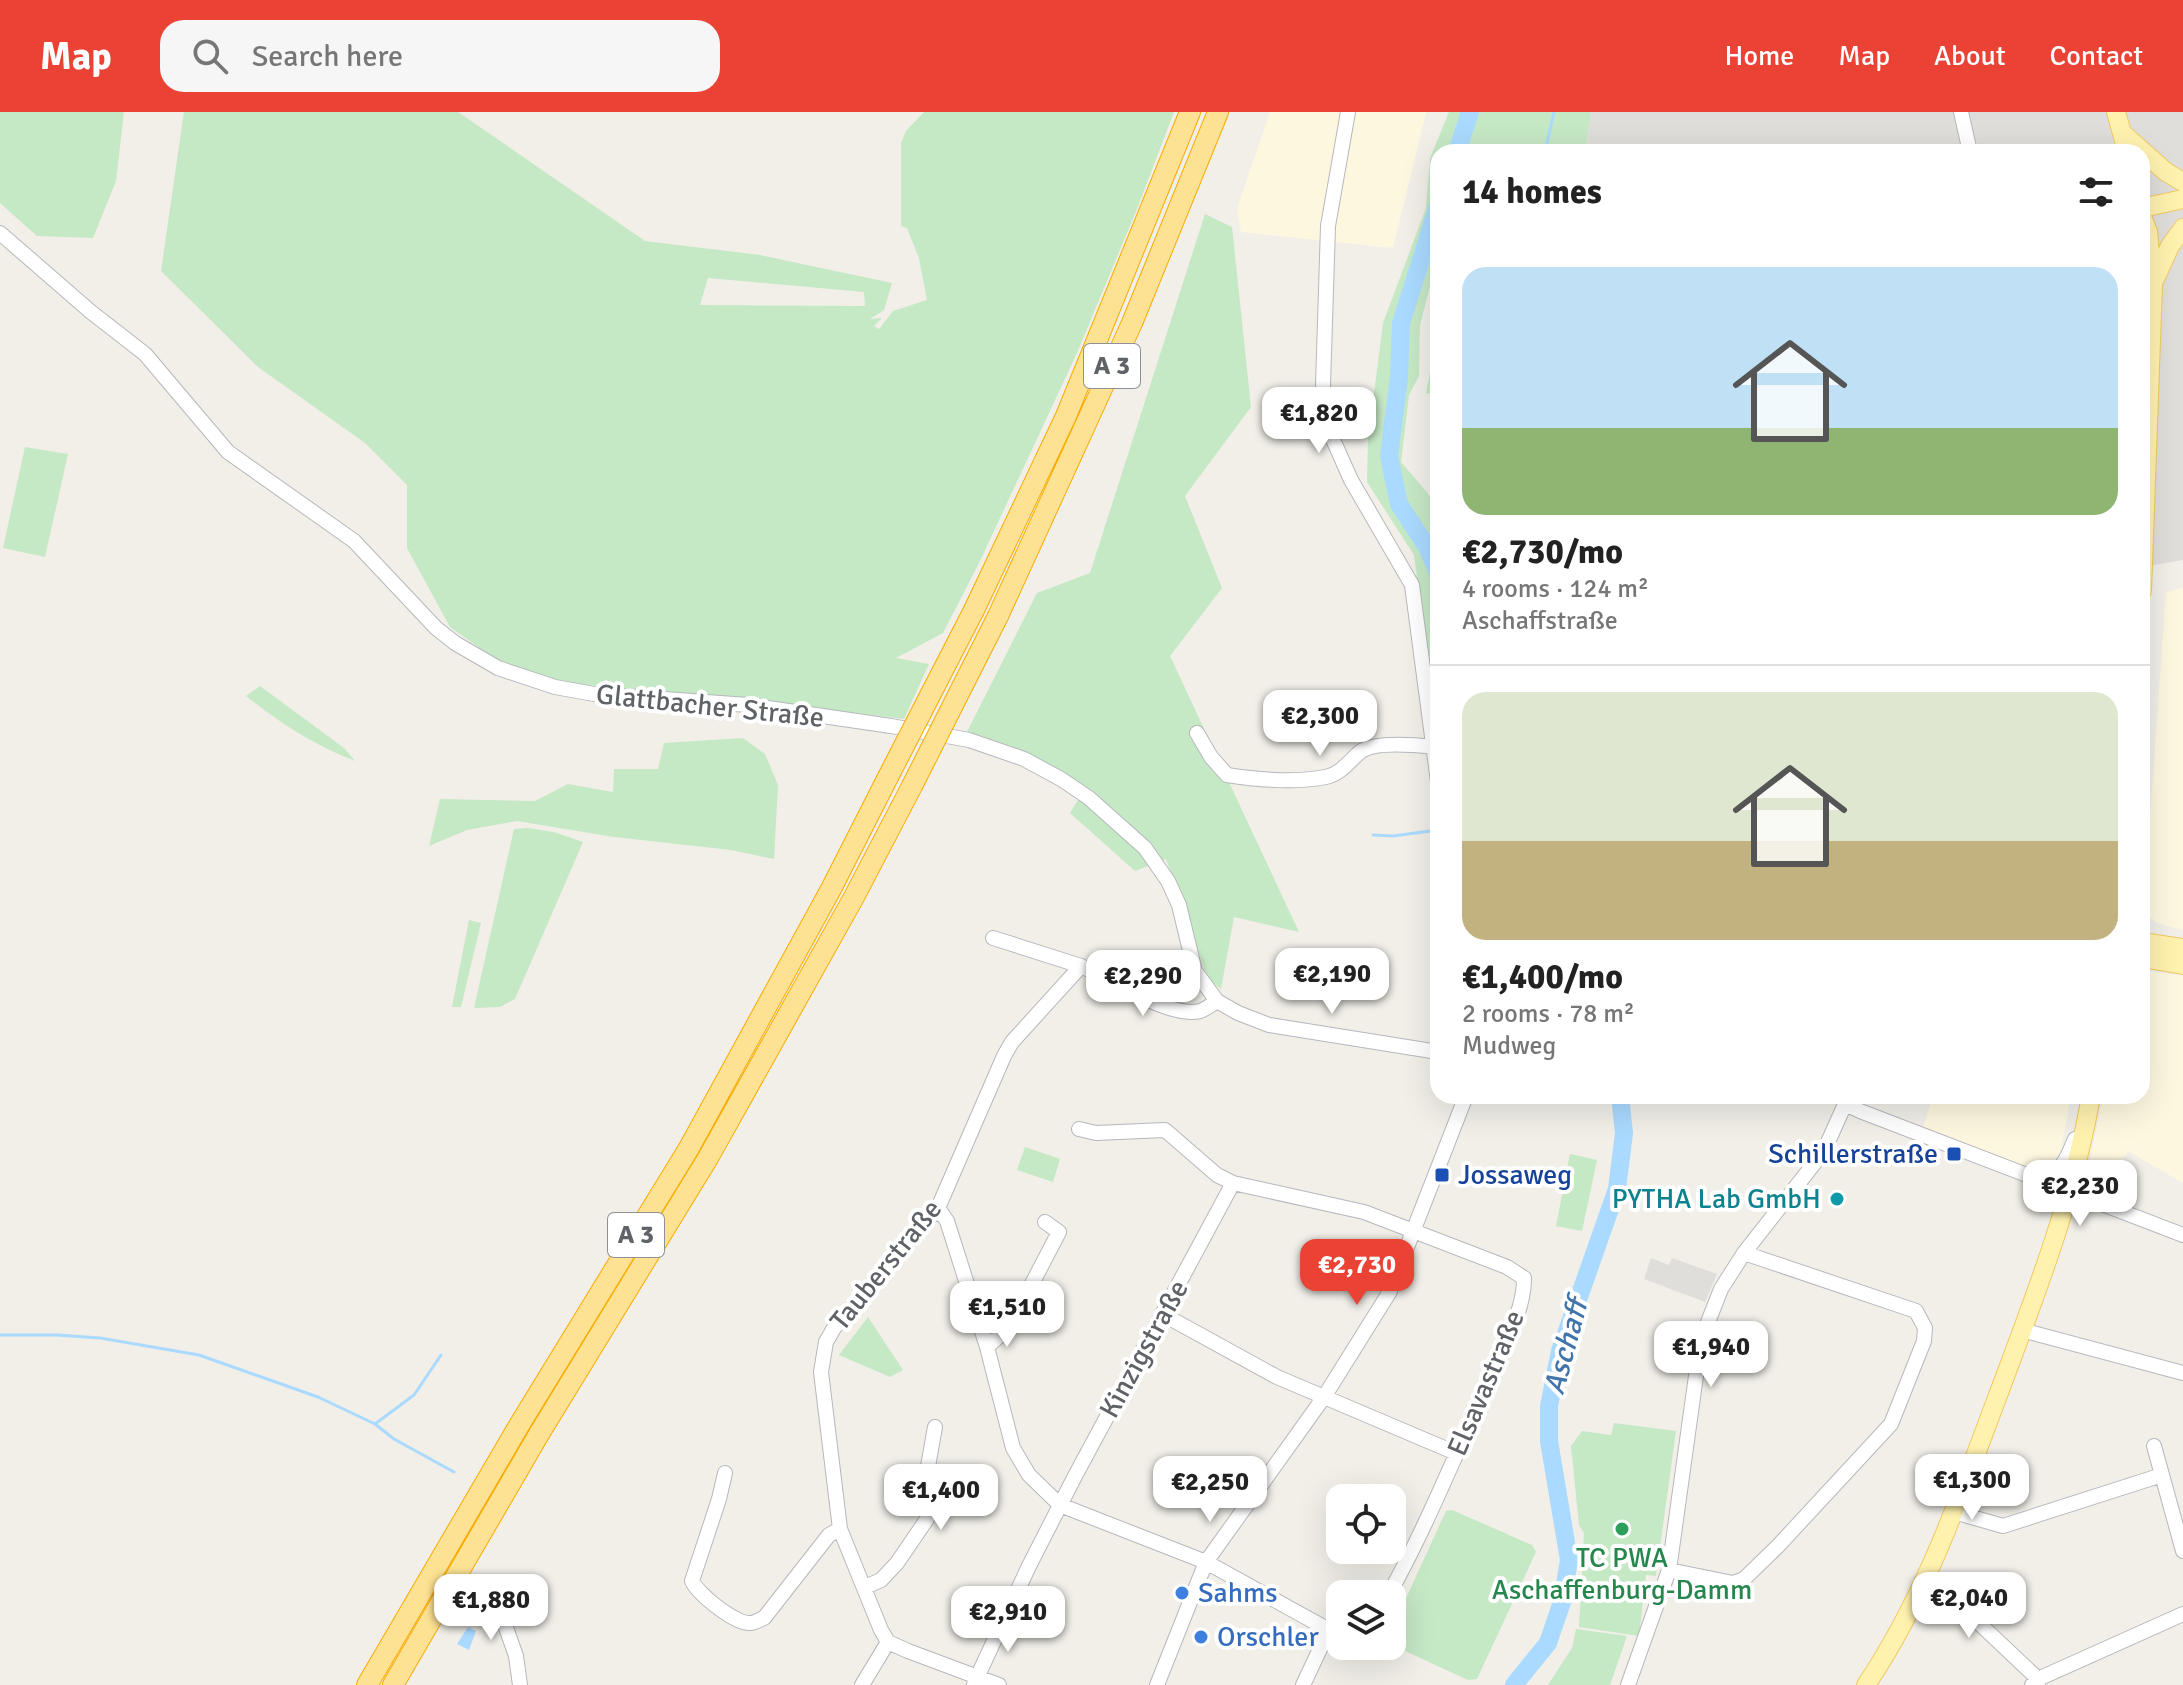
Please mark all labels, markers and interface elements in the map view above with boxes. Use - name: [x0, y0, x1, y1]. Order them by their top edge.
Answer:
- search box: [160, 20, 720, 92]
- text: Map: [40, 33, 112, 80]
- icon: search: [188, 34, 232, 78]
- text: Search here: [252, 38, 403, 75]
- text: Home: [1725, 39, 1794, 73]
- text: Map: [1838, 39, 1890, 73]
- text: About: [1934, 39, 2006, 73]
- text: Contact: [2050, 39, 2143, 73]
- icon: filters: [2074, 170, 2118, 214]
- text: 14 homes: [1462, 171, 1602, 213]
- icon: home: [1718, 319, 1862, 463]
- road number: A 3: [1084, 344, 1140, 388]
- pin: €1,820: [1254, 387, 1384, 455]
- text: €1,820: [1280, 397, 1358, 429]
- text: €2,730/mo: [1462, 531, 1623, 573]
- text: 4 rooms · 124 m²: [1462, 573, 1649, 605]
- text: Aschaffstraße: [1462, 605, 1618, 637]
- street label: Glattbacher Straße: [594, 677, 826, 735]
- pin: €2,300: [1255, 690, 1385, 758]
- text: €2,300: [1281, 700, 1359, 732]
- icon: home: [1718, 744, 1862, 888]
- pin: €2,190: [1267, 948, 1397, 1016]
- pin: €2,290: [1078, 950, 1208, 1018]
- text: €1,400/mo: [1462, 956, 1623, 998]
- text: €2,190: [1293, 958, 1371, 990]
- text: €2,290: [1104, 960, 1182, 992]
- text: 2 rooms · 78 m²: [1462, 998, 1635, 1030]
- text: Mudweg: [1462, 1030, 1556, 1062]
- place label: Schillerstraße: [1768, 1137, 1938, 1171]
- marker: Schillerstraße: [1945, 1145, 1963, 1163]
- place label: Jossaweg: [1458, 1158, 1572, 1192]
- pin: €2,230: [2015, 1160, 2145, 1228]
- marker: Jossaweg: [1433, 1166, 1451, 1184]
- text: €2,230: [2041, 1170, 2119, 1202]
- place label: PYTHA Lab GmbH: [1612, 1182, 1821, 1216]
- marker: PYTHA Lab GmbH: [1828, 1190, 1846, 1208]
- street label: Tauberstraße: [823, 1193, 949, 1337]
- road number: A 3: [608, 1213, 664, 1257]
- pin: €2,730: [1292, 1239, 1422, 1307]
- text: €2,730: [1318, 1249, 1396, 1281]
- street label: Kinzigstraße: [1092, 1274, 1196, 1424]
- pin: €1,510: [942, 1281, 1072, 1349]
- water label: Aschaff: [1536, 1289, 1598, 1398]
- text: €1,510: [968, 1291, 1046, 1323]
- street label: Elsavastraße: [1440, 1305, 1532, 1461]
- pin: €1,940: [1646, 1321, 1776, 1389]
- text: €1,940: [1672, 1331, 1750, 1363]
- pin: €1,300: [1907, 1454, 2037, 1522]
- pin: €2,250: [1145, 1456, 1275, 1524]
- pin: €1,400: [876, 1464, 1006, 1532]
- text: €1,300: [1933, 1464, 2011, 1496]
- text: €2,250: [1171, 1466, 1249, 1498]
- text: €1,400: [902, 1474, 980, 1506]
- map controls: [1326, 1484, 1406, 1660]
- button: locate: [1326, 1484, 1406, 1564]
- marker: TC PWA Aschaffenburg-Damm: [1613, 1520, 1631, 1538]
- place label: TC PWA Aschaffenburg-Damm: [1492, 1541, 1752, 1607]
- pin: €2,040: [1904, 1572, 2034, 1640]
- pin: €1,880: [426, 1574, 556, 1642]
- place label: Sahms: [1198, 1576, 1278, 1610]
- button: layers: [1326, 1580, 1406, 1660]
- text: €2,040: [1930, 1582, 2008, 1614]
- text: €1,880: [452, 1584, 530, 1616]
- marker: Sahms: [1173, 1584, 1191, 1602]
- pin: €2,910: [943, 1586, 1073, 1654]
- text: €2,910: [969, 1596, 1047, 1628]
- place label: Orschler: [1217, 1620, 1319, 1654]
- marker: Orschler: [1192, 1628, 1210, 1646]

